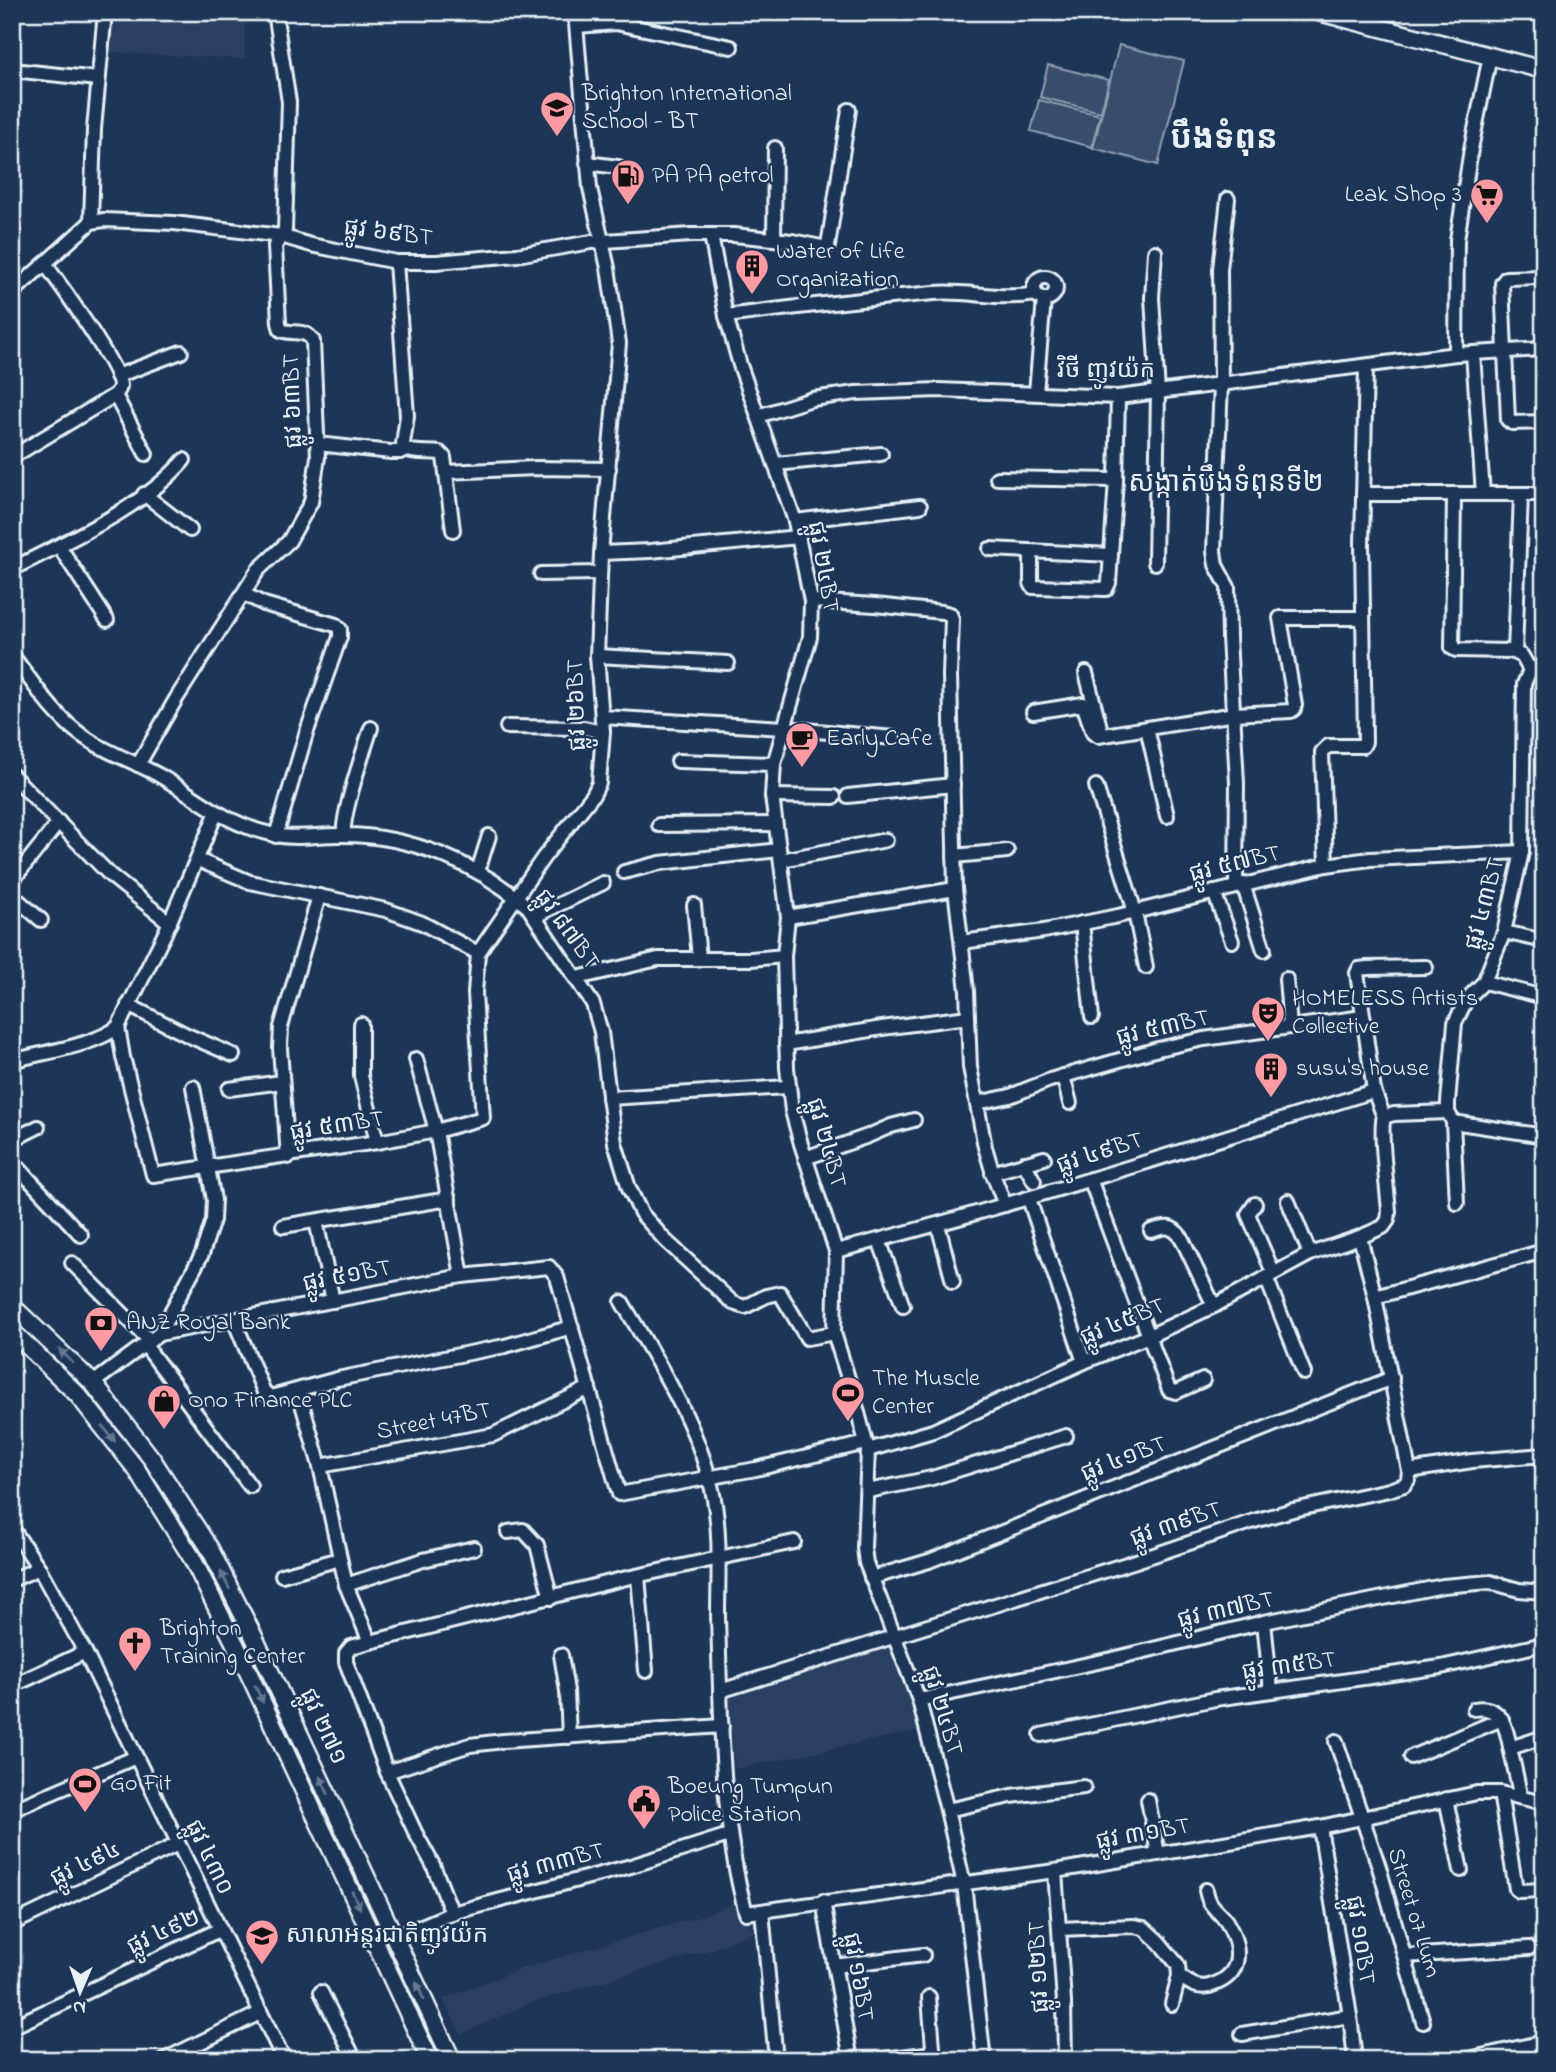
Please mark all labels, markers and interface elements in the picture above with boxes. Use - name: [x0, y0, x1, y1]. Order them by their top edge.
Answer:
- place label: Brighton International School - BT: [581, 77, 792, 140]
- school or university icon: Brighton International School - BT: [538, 89, 576, 138]
- district label: បឹងទំពុន: [1170, 117, 1278, 164]
- fuel station icon: PA PA petrol: [609, 157, 647, 206]
- place label: PA PA petrol: [652, 159, 774, 194]
- supermarket icon: Leak Shop 3: [1468, 176, 1506, 225]
- place label: Leak Shop 3: [1345, 178, 1462, 213]
- street label: ផ្លូវ ៦៩BT: [341, 211, 435, 259]
- place label: Water of Life Organization: [776, 235, 905, 298]
- building icon: Water of Life Organization: [733, 247, 771, 296]
- street label: ផ្លូវ ៦៣BT: [275, 353, 315, 449]
- street label: វិថី ញូវយ៉ក: [1056, 354, 1155, 390]
- district label: សង្កាត់បឹងទំពុនទី២: [1128, 464, 1324, 505]
- street label: ផ្លូវ ២៤BT: [795, 519, 847, 616]
- street label: ផ្លូវ ២៦BT: [559, 658, 599, 752]
- cafe icon: Early Cafe: [783, 720, 821, 769]
- place label: Early Cafe: [826, 722, 933, 758]
- street label: ផ្លូវ ៥៧BT: [1186, 837, 1285, 895]
- street label: ផ្លូវ ៤៣BT: [1457, 853, 1517, 955]
- street label: ផ្លូវ ៨៧BT: [523, 882, 608, 979]
- place label: HOMELESS Artists Collective: [1292, 982, 1478, 1045]
- theatre icon: HOMELESS Artists Collective: [1249, 994, 1287, 1043]
- street label: ផ្លូវ ៥៣BT: [1113, 1001, 1214, 1059]
- building icon: susu's house: [1252, 1050, 1290, 1099]
- place label: susu's house: [1296, 1052, 1429, 1087]
- street label: ផ្លូវ ២៤BT: [793, 1094, 855, 1193]
- street label: ផ្លូវ ៥៣BT: [287, 1102, 387, 1154]
- street label: ផ្លូវ ៤៩BT: [1052, 1123, 1149, 1186]
- street label: ផ្លូវ ៥១BT: [300, 1251, 395, 1305]
- street label: ផ្លូវ ៤៥BT: [1075, 1289, 1172, 1359]
- bank icon: ANZ Royal Bank: [82, 1304, 120, 1353]
- place label: ANZ Royal Bank: [126, 1306, 291, 1342]
- one-way arrow: [57, 1347, 74, 1364]
- place label: The Muscle Center: [872, 1362, 980, 1425]
- sports icon: The Muscle Center: [829, 1374, 867, 1423]
- shop icon: Ono Finance PLC: [145, 1382, 183, 1431]
- place label: Ono Finance PLC: [188, 1384, 353, 1419]
- street label: Street 47BT: [374, 1394, 495, 1450]
- one-way arrow: [101, 1425, 116, 1443]
- street label: ផ្លូវ ៤១BT: [1076, 1428, 1173, 1494]
- street label: ផ្លូវ ៣៩BT: [1125, 1493, 1227, 1559]
- one-way arrow: [220, 1570, 231, 1590]
- street label: ផ្លូវ ៣៧BT: [1174, 1583, 1279, 1641]
- place label: Brighton Training Center: [159, 1612, 306, 1675]
- church icon: Brighton Training Center: [116, 1624, 154, 1673]
- street label: ផ្លូវ ៣៥BT: [1240, 1643, 1339, 1693]
- street label: ផ្លូវ ២៤BT: [909, 1662, 971, 1761]
- street label: ផ្លូវ ២៧១: [287, 1683, 355, 1772]
- one-way arrow: [253, 1684, 265, 1704]
- sports icon: Go Fit: [66, 1765, 104, 1814]
- place label: Go Fit: [110, 1767, 171, 1802]
- place label: Boeung Tumpun Police Station: [667, 1770, 833, 1833]
- one-way arrow: [318, 1775, 330, 1795]
- public building icon: Boeung Tumpun Police Station: [625, 1782, 663, 1831]
- street label: ផ្លូវ ៣១BT: [1093, 1809, 1193, 1863]
- street label: ផ្លូវ ៤៣០: [173, 1814, 241, 1903]
- street label: ផ្លូវ ៤៩៤: [45, 1833, 128, 1899]
- street label: ផ្លូវ ៣៣BT: [503, 1834, 610, 1896]
- street label: Street 07 Lum: [1377, 1844, 1449, 1982]
- one-way arrow: [351, 1890, 362, 1910]
- street label: ផ្លូវ ១០BT: [1333, 1893, 1383, 1987]
- street label: ផ្លូវ ៤៩២: [121, 1901, 207, 1967]
- school or university icon: សាលាអន្តរជាតិញូវយ៉ក: [243, 1917, 281, 1966]
- place label: សាលាអន្តរជាតិញូវយ៉ក: [286, 1919, 488, 1955]
- street label: ផ្លូវ ១២BT: [1020, 1920, 1062, 2014]
- street label: ផ្លូវ ១៦BT: [830, 1930, 882, 2025]
- north arrow: [46, 1956, 116, 2026]
- one-way arrow: [414, 1981, 426, 2001]
- text: N: [72, 1993, 86, 2020]

